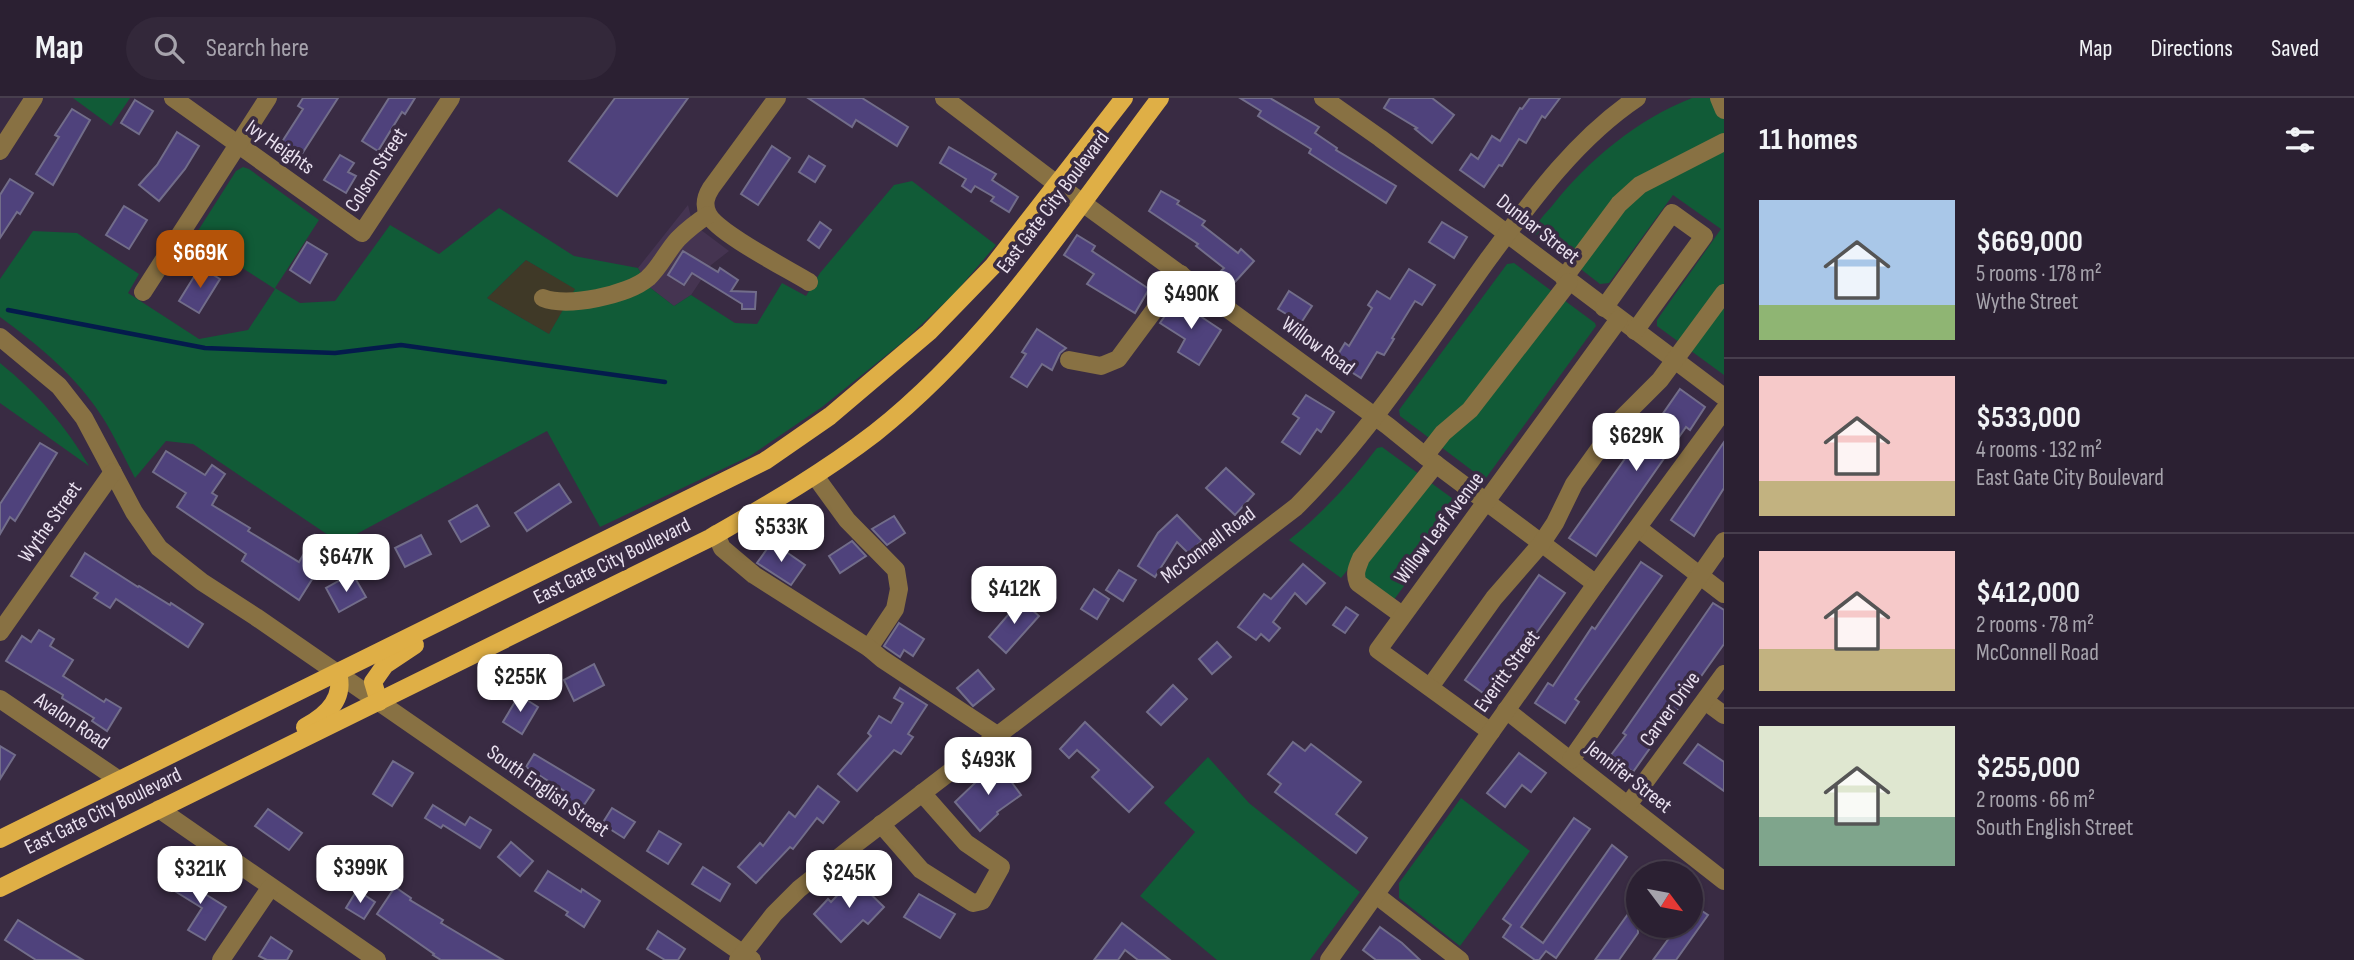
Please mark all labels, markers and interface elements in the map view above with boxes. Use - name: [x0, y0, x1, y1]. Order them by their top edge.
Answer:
- search box: [126, 17, 616, 80]
- text: Map: [35, 28, 84, 68]
- icon: search: [150, 29, 188, 67]
- text: Search here: [206, 33, 309, 64]
- text: Map: [2079, 34, 2112, 63]
- text: Directions: [2150, 34, 2233, 63]
- text: Saved: [2271, 34, 2319, 63]
- street label: Ivy Heights: [241, 114, 319, 180]
- icon: filters: [2281, 121, 2319, 159]
- text: 11 homes: [1759, 122, 1858, 158]
- street label: Colson Street: [340, 123, 412, 217]
- street label: East Gate City Boulevard: [991, 126, 1115, 278]
- street label: Dunbar Street: [1491, 189, 1585, 269]
- text: $669,000: [1976, 224, 2083, 260]
- icon: home: [1815, 228, 1899, 312]
- pin: $669K: [151, 230, 249, 290]
- text: $669K: [172, 239, 228, 267]
- text: 5 rooms · 178 m²: [1976, 260, 2102, 288]
- pin: $490K: [1142, 272, 1240, 331]
- text: $490K: [1163, 280, 1219, 308]
- text: Wythe Street: [1976, 288, 2078, 316]
- street label: Willow Road: [1277, 311, 1359, 381]
- text: $533,000: [1976, 400, 2081, 436]
- icon: home: [1815, 404, 1899, 488]
- pin: $629K: [1587, 414, 1685, 473]
- text: $629K: [1608, 422, 1664, 450]
- text: 4 rooms · 132 m²: [1976, 436, 2102, 464]
- text: East Gate City Boulevard: [1976, 464, 2164, 492]
- street label: Willow Leaf Avenue: [1389, 467, 1489, 589]
- street label: Wythe Street: [13, 477, 87, 567]
- street label: McConnell Road: [1156, 501, 1260, 589]
- pin: $533K: [732, 504, 830, 564]
- street label: East Gate City Boulevard: [529, 512, 695, 610]
- text: $533K: [754, 513, 808, 541]
- pin: $647K: [297, 534, 395, 594]
- text: $647K: [319, 543, 373, 571]
- pin: $412K: [965, 566, 1063, 626]
- text: $412K: [987, 575, 1041, 603]
- text: $412,000: [1976, 575, 2080, 611]
- icon: home: [1815, 579, 1899, 663]
- text: 2 rooms · 78 m²: [1976, 611, 2094, 639]
- street label: Everitt Street: [1469, 625, 1545, 717]
- text: McConnell Road: [1976, 639, 2099, 667]
- pin: $255K: [471, 654, 569, 714]
- text: $255K: [493, 663, 547, 691]
- street label: Carver Drive: [1634, 667, 1706, 751]
- street label: Avalon Road: [29, 686, 114, 755]
- street label: Jennifer Street: [1580, 735, 1677, 818]
- pin: $493K: [939, 738, 1037, 797]
- street label: South English Street: [482, 740, 614, 842]
- text: $493K: [960, 746, 1016, 774]
- text: $255,000: [1976, 750, 2080, 786]
- icon: home: [1815, 754, 1899, 838]
- street label: East Gate City Boulevard: [20, 762, 186, 860]
- text: 2 rooms · 66 m²: [1976, 786, 2095, 814]
- text: South English Street: [1976, 814, 2133, 842]
- pin: $321K: [151, 846, 249, 906]
- pin: $399K: [311, 846, 409, 905]
- pin: $245K: [800, 850, 898, 910]
- text: $399K: [332, 854, 388, 882]
- text: $321K: [174, 855, 226, 883]
- text: $245K: [822, 859, 876, 887]
- north arrow: [1626, 861, 1703, 938]
- map controls: [1626, 861, 1703, 938]

